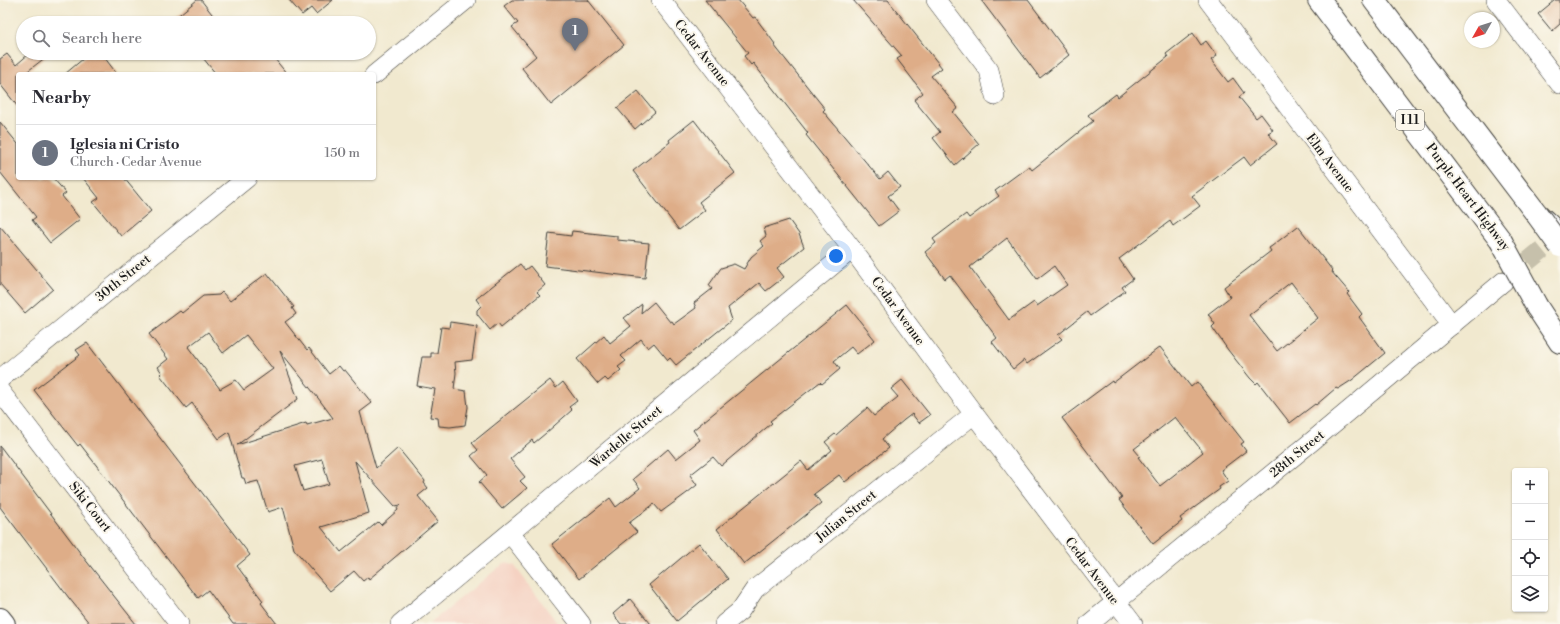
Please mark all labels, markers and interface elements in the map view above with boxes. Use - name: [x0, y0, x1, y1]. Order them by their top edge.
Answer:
- north arrow: [1464, 12, 1500, 48]
- search box: [16, 16, 376, 60]
- street label: Cedar Avenue: [671, 16, 733, 90]
- pin: 1: [562, 18, 588, 51]
- icon: search: [30, 27, 52, 49]
- text: Search here: [62, 29, 142, 48]
- text: Nearby: [32, 87, 91, 109]
- road number: I 11: [1396, 110, 1424, 130]
- street label: Elm Avenue: [1303, 130, 1358, 196]
- text: Iglesia ni Cristo: [70, 135, 180, 154]
- street label: Purple Heart Highway: [1422, 140, 1514, 255]
- text: 1: [42, 145, 48, 161]
- text: 150 m: [325, 145, 360, 161]
- text: Church · Cedar Avenue: [70, 154, 202, 170]
- your location: [826, 246, 846, 266]
- street label: 30th Street: [92, 251, 154, 305]
- street label: Cedar Avenue: [868, 274, 928, 349]
- street label: Wardelle Street: [586, 402, 666, 472]
- street label: 28th Street: [1266, 427, 1328, 481]
- map controls: [1512, 468, 1548, 612]
- button: +: [1512, 468, 1548, 504]
- street label: Siki Court: [65, 479, 115, 536]
- street label: Julian Street: [812, 486, 880, 546]
- button: −: [1512, 504, 1548, 540]
- street label: Cedar Avenue: [1061, 534, 1123, 608]
- button: locate: [1512, 540, 1548, 576]
- button: layers: [1512, 576, 1548, 612]

